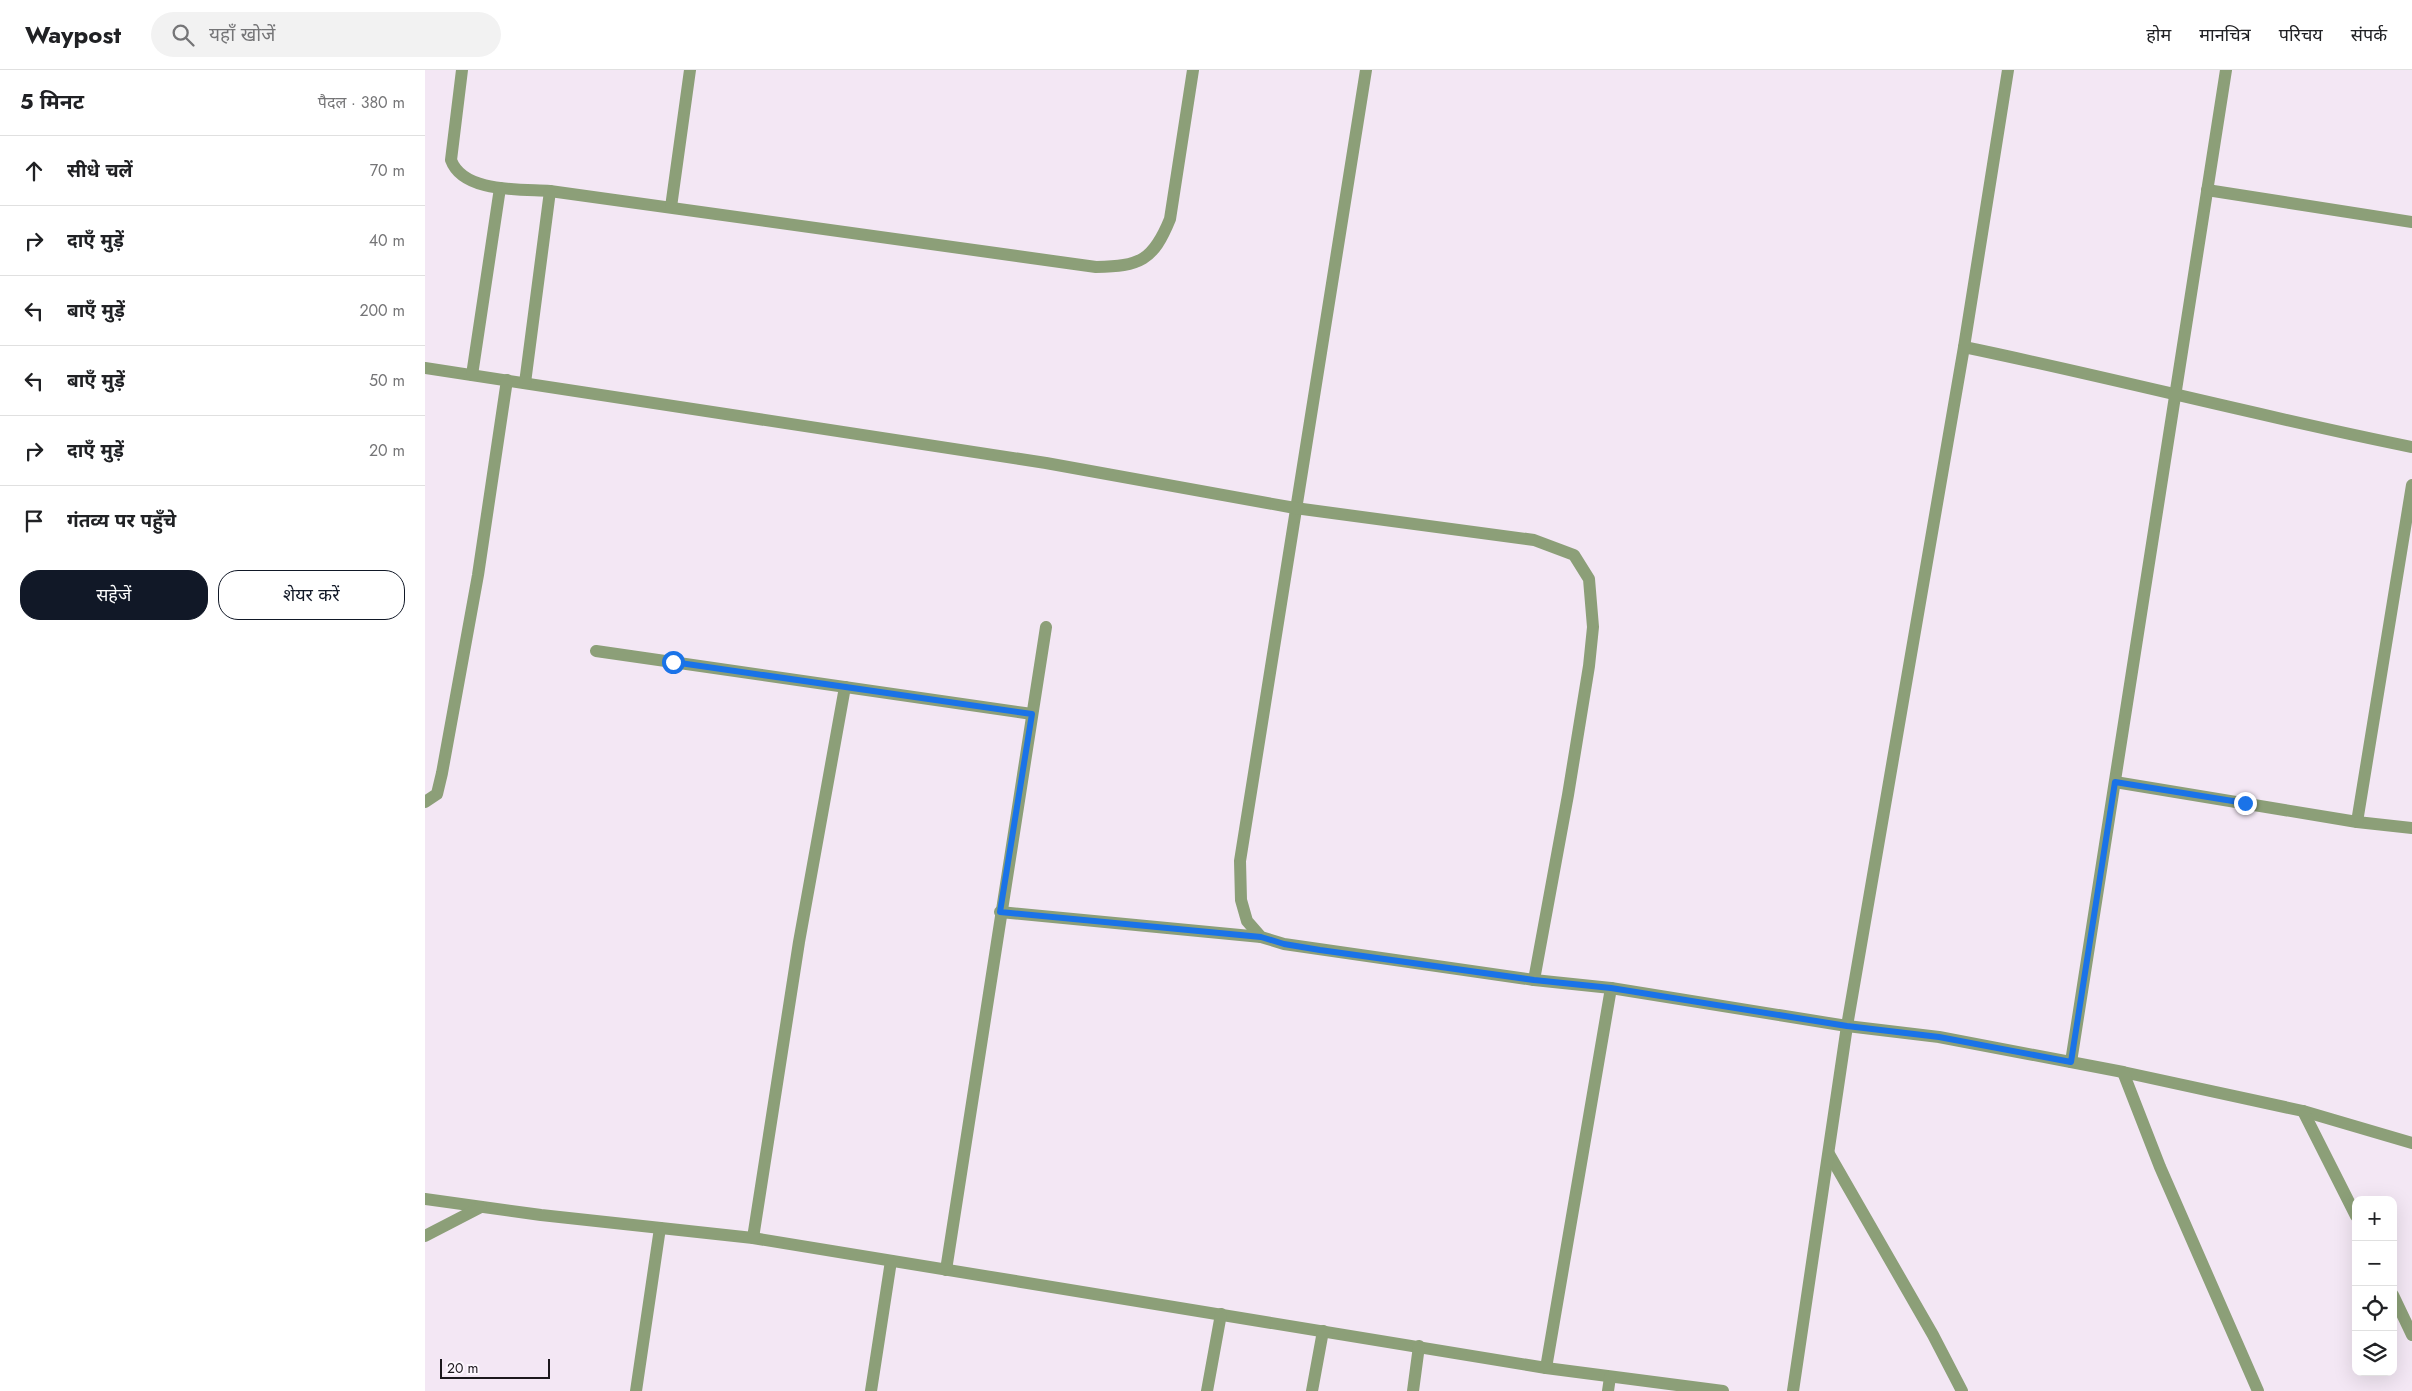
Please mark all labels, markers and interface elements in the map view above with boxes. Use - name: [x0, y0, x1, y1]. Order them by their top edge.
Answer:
- search box: [151, 12, 501, 57]
- text: Waypost: [25, 17, 121, 52]
- icon: search: [169, 21, 197, 49]
- text: यहाँ खोजें: [209, 21, 275, 48]
- text: होम: [2146, 22, 2171, 48]
- text: मानचित्र: [2199, 22, 2251, 48]
- text: परिचय: [2279, 22, 2323, 48]
- text: संपर्क: [2351, 22, 2387, 48]
- text: 5 मिनट: [20, 87, 84, 117]
- text: पैदल · 380 m: [318, 91, 405, 114]
- icon: ahead: [20, 157, 48, 185]
- text: सीधे चलें: [67, 157, 133, 184]
- text: 70 m: [370, 159, 405, 182]
- icon: right: [20, 227, 48, 255]
- text: दाएँ मुड़ें: [67, 227, 124, 254]
- text: 40 m: [369, 229, 405, 252]
- icon: left: [20, 297, 48, 325]
- text: बाएँ मुड़ें: [67, 297, 125, 324]
- text: 200 m: [359, 299, 405, 322]
- icon: left: [20, 367, 48, 395]
- text: बाएँ मुड़ें: [67, 367, 125, 394]
- text: 50 m: [369, 369, 405, 392]
- icon: right: [20, 437, 48, 465]
- text: दाएँ मुड़ें: [67, 437, 124, 464]
- text: 20 m: [369, 439, 405, 462]
- icon: arrive: [20, 507, 48, 535]
- text: गंतव्य पर पहुँचे: [67, 507, 176, 534]
- button: सहेजें: [20, 570, 208, 620]
- button: शेयर करें: [218, 570, 405, 620]
- route start: [662, 651, 685, 674]
- route end: [2234, 792, 2257, 815]
- map controls: [2352, 1196, 2397, 1376]
- button: +: [2352, 1196, 2397, 1241]
- button: −: [2352, 1241, 2397, 1286]
- button: locate: [2352, 1286, 2397, 1331]
- button: layers: [2352, 1331, 2397, 1376]
- scale bar: [440, 1356, 550, 1379]
- text: 20 m: [447, 1358, 479, 1378]

